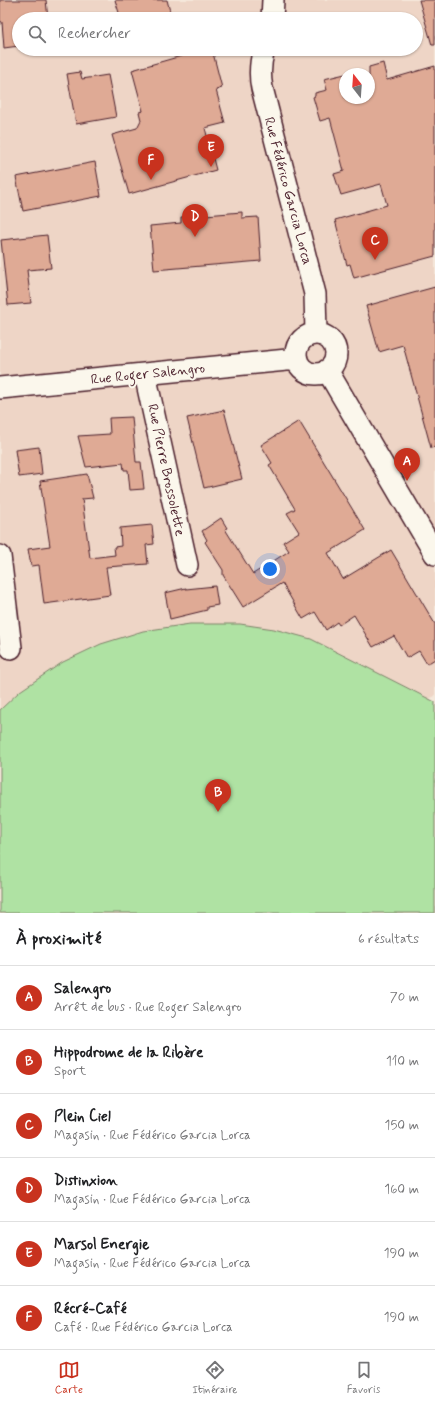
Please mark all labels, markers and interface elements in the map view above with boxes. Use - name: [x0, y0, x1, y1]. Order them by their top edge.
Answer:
- search box: [12, 12, 423, 56]
- icon: search: [26, 23, 48, 45]
- text: Rechercher: [58, 24, 131, 44]
- north arrow: [339, 68, 375, 104]
- street label: Rue Fédérico Garcia Lorca: [260, 115, 316, 267]
- pin: E: [198, 134, 224, 167]
- pin: F: [138, 147, 164, 180]
- pin: D: [182, 204, 208, 237]
- pin: C: [362, 227, 388, 260]
- street label: Rue Roger Salengro: [90, 359, 206, 391]
- street label: Rue Pierre Brossolette: [143, 402, 189, 538]
- pin: A: [394, 448, 420, 481]
- your location: [260, 559, 280, 579]
- pin: B: [205, 779, 231, 812]
- text: À proximité: [16, 928, 101, 950]
- text: 6 résultats: [358, 931, 419, 948]
- text: Salengro: [54, 979, 111, 999]
- text: A: [25, 989, 33, 1006]
- text: 70 m: [390, 989, 419, 1006]
- text: Arrêt de bus · Rue Roger Salengro: [54, 999, 242, 1016]
- text: Hippodrome de la Ribère: [54, 1043, 203, 1063]
- text: B: [25, 1053, 33, 1070]
- text: 110 m: [386, 1053, 419, 1070]
- text: Sport: [54, 1063, 86, 1080]
- text: Plein Ciel: [54, 1107, 111, 1127]
- text: C: [24, 1117, 34, 1134]
- text: 150 m: [385, 1117, 419, 1134]
- text: Magasin · Rue Fédérico Garcia Lorca: [54, 1127, 251, 1144]
- text: Distinxion: [54, 1171, 118, 1191]
- text: D: [25, 1181, 33, 1198]
- text: 160 m: [384, 1181, 419, 1198]
- text: Magasin · Rue Fédérico Garcia Lorca: [54, 1191, 251, 1208]
- text: Marsol Energie: [54, 1235, 149, 1255]
- text: E: [25, 1245, 33, 1262]
- text: 190 m: [384, 1245, 419, 1262]
- text: Magasin · Rue Fédérico Garcia Lorca: [54, 1255, 251, 1272]
- text: Récré-Café: [54, 1299, 127, 1319]
- text: F: [26, 1309, 32, 1326]
- text: 190 m: [384, 1309, 419, 1326]
- text: Café · Rue Fédérico Garcia Lorca: [54, 1319, 233, 1336]
- tab: Carte: [55, 1359, 83, 1397]
- tab: Itinéraire: [192, 1359, 237, 1397]
- tab: Favoris: [347, 1359, 380, 1397]

